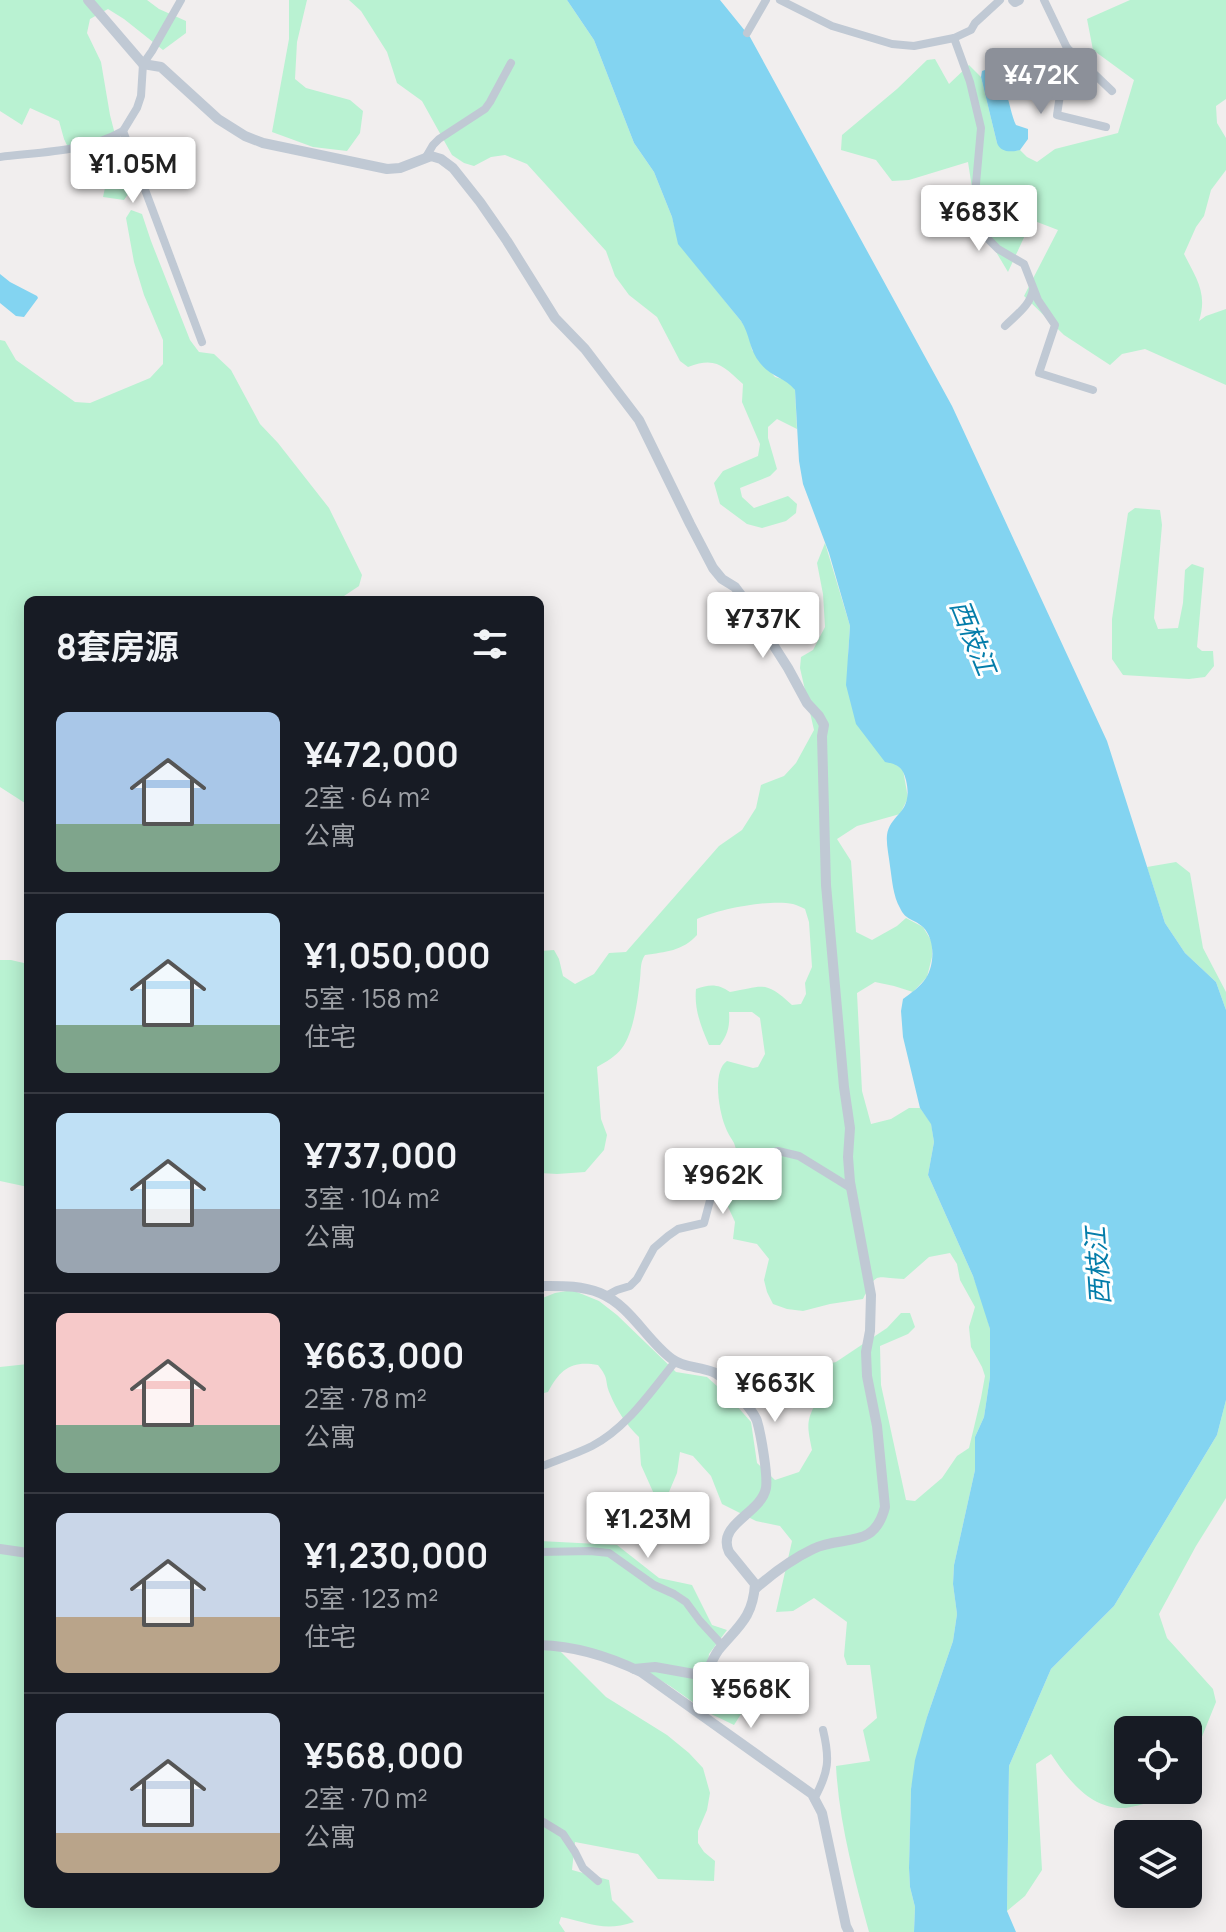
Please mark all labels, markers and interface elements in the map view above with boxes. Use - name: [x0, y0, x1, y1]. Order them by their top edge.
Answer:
- pin: ¥472K: [985, 48, 1097, 116]
- text: ¥472K: [1003, 56, 1079, 92]
- pin: ¥1.05M: [68, 137, 198, 205]
- text: ¥1.05M: [89, 145, 177, 181]
- pin: ¥683K: [923, 185, 1035, 253]
- text: ¥683K: [939, 193, 1019, 229]
- pin: ¥737K: [707, 592, 819, 660]
- water label: 西枝江: [943, 594, 1006, 683]
- text: ¥737K: [725, 600, 801, 636]
- icon: filters: [468, 622, 512, 666]
- text: 8套房源: [56, 623, 179, 669]
- text: ¥472,000: [304, 731, 459, 777]
- icon: home: [120, 744, 216, 840]
- text: 2室 · 64 m²: [304, 779, 430, 815]
- text: 公寓: [304, 817, 356, 853]
- text: ¥1,050,000: [304, 932, 491, 978]
- icon: home: [120, 945, 216, 1041]
- text: 5室 · 158 m²: [304, 980, 439, 1016]
- text: 住宅: [304, 1018, 356, 1054]
- text: ¥737,000: [304, 1132, 458, 1178]
- icon: home: [120, 1145, 216, 1241]
- pin: ¥962K: [667, 1148, 779, 1216]
- text: ¥962K: [683, 1156, 763, 1192]
- text: 3室 · 104 m²: [304, 1180, 440, 1216]
- text: 公寓: [304, 1218, 356, 1254]
- water label: 西枝江: [1076, 1223, 1118, 1306]
- text: ¥663,000: [304, 1332, 464, 1378]
- icon: home: [120, 1345, 216, 1441]
- pin: ¥663K: [719, 1356, 831, 1424]
- text: ¥663K: [735, 1364, 815, 1400]
- text: 2室 · 78 m²: [304, 1380, 427, 1416]
- text: 公寓: [304, 1418, 356, 1454]
- pin: ¥1.23M: [583, 1492, 713, 1560]
- text: ¥1.23M: [605, 1500, 691, 1536]
- text: ¥1,230,000: [304, 1532, 488, 1578]
- icon: home: [120, 1545, 216, 1641]
- text: 5室 · 123 m²: [304, 1580, 438, 1616]
- text: 住宅: [304, 1618, 356, 1654]
- pin: ¥568K: [695, 1662, 807, 1730]
- text: ¥568K: [711, 1670, 791, 1706]
- map controls: [1114, 1716, 1202, 1908]
- button: locate: [1114, 1716, 1202, 1804]
- text: ¥568,000: [304, 1732, 464, 1778]
- icon: home: [120, 1745, 216, 1841]
- text: 2室 · 70 m²: [304, 1780, 428, 1816]
- text: 公寓: [304, 1818, 356, 1854]
- button: layers: [1114, 1820, 1202, 1908]

